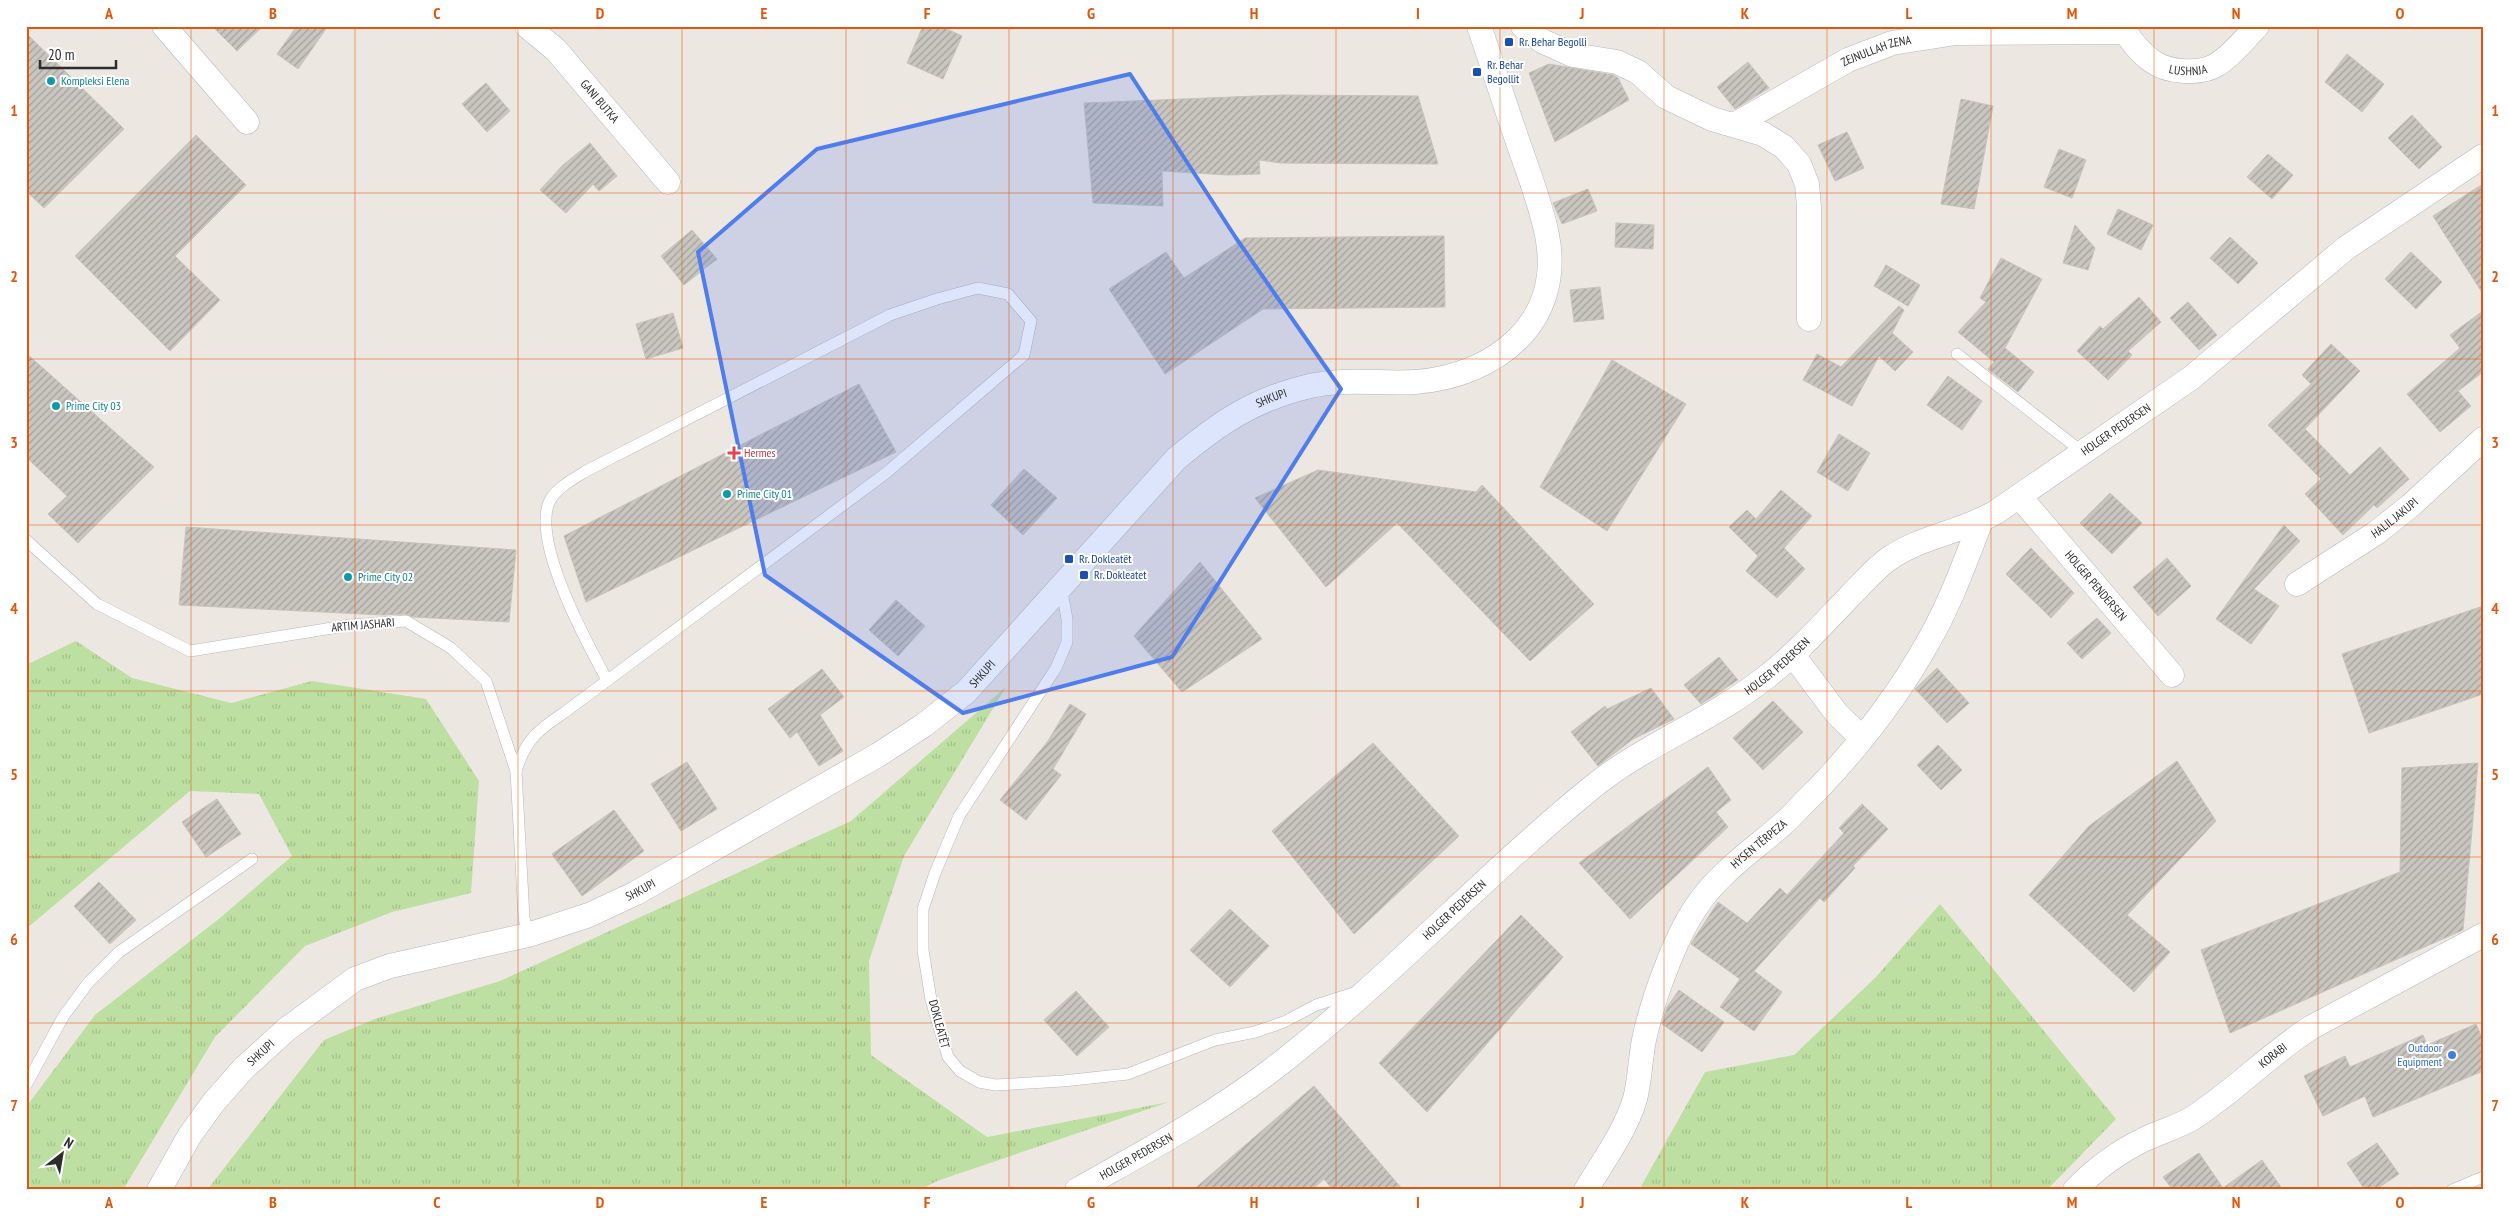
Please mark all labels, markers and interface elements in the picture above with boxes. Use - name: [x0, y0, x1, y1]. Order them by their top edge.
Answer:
- text: A: [104, 3, 114, 23]
- text: B: [269, 3, 277, 23]
- text: C: [433, 3, 441, 23]
- text: D: [596, 3, 605, 23]
- text: E: [761, 3, 768, 23]
- text: F: [924, 3, 931, 23]
- text: G: [1087, 3, 1095, 23]
- text: H: [1250, 3, 1258, 23]
- text: I: [1416, 3, 1420, 23]
- text: J: [1579, 3, 1584, 23]
- text: K: [1741, 3, 1750, 23]
- text: L: [1906, 3, 1913, 23]
- text: M: [2067, 3, 2077, 23]
- text: N: [2232, 3, 2240, 23]
- text: O: [2396, 3, 2405, 23]
- street label: ZEJNULLAH ZENA: [1838, 32, 1912, 69]
- place label: Rr. Behar Begolli: [1519, 34, 1587, 49]
- marker: Rr. Behar Begolli: [1503, 36, 1515, 48]
- scale bar: [40, 38, 116, 70]
- text: 20 m: [48, 45, 74, 64]
- place label: Rr. Behar Begollit: [1487, 57, 1524, 86]
- street label: LUSHNJA: [2168, 61, 2209, 78]
- marker: Rr. Behar Begollit: [1471, 66, 1483, 78]
- place label: Kompleksi Elena: [61, 73, 129, 88]
- marker: Kompleksi Elena: [45, 75, 57, 87]
- street label: GANI BUTKA: [577, 76, 623, 126]
- text: 1: [10, 100, 18, 120]
- text: 1: [2491, 100, 2499, 120]
- text: 2: [10, 266, 18, 286]
- text: 2: [2491, 266, 2499, 286]
- street label: SHKUPI: [1253, 385, 1289, 411]
- place label: Prime City 03: [66, 398, 121, 413]
- marker: Prime City 03: [50, 400, 62, 412]
- street label: HOLGER PEDERSEN: [2078, 400, 2153, 458]
- text: 3: [10, 432, 18, 452]
- text: 3: [2491, 432, 2499, 452]
- place label: Hermes: [744, 445, 776, 460]
- marker: Hermes: [728, 447, 740, 459]
- place label: Prime City 01: [737, 486, 792, 501]
- marker: Prime City 01: [721, 488, 733, 500]
- street label: HALIL JAKUPI: [2368, 494, 2421, 541]
- street label: HOLGER PENDERSEN: [2062, 547, 2130, 624]
- place label: Rr. Dokleatët: [1079, 551, 1132, 566]
- marker: Rr. Dokleatët: [1063, 553, 1075, 565]
- place label: Rr. Dokleatet: [1094, 567, 1147, 582]
- place label: Prime City 02: [358, 569, 413, 584]
- marker: Rr. Dokleatet: [1078, 569, 1090, 581]
- marker: Prime City 02: [342, 571, 354, 583]
- text: 4: [10, 598, 18, 618]
- text: 4: [2491, 598, 2499, 618]
- street label: ARTIM JASHARI: [331, 614, 395, 635]
- street label: HOLGER PEDERSEN: [1741, 634, 1813, 698]
- street label: SHKUPI: [966, 657, 998, 690]
- text: 5: [10, 764, 18, 784]
- text: 5: [2491, 764, 2499, 784]
- street label: HYSEN TËRPEZA: [1727, 816, 1790, 871]
- street label: SHKUPI: [623, 875, 658, 904]
- street label: HOLGER PEDERSEN: [1419, 876, 1489, 943]
- text: 6: [10, 929, 18, 949]
- text: 6: [2491, 929, 2499, 949]
- street label: DOKLEATËT: [926, 998, 953, 1050]
- street label: SHKUPI: [244, 1036, 277, 1069]
- street label: KORABI: [2255, 1039, 2290, 1071]
- place label: Outdoor Equipment: [2397, 1040, 2443, 1069]
- marker: Outdoor Equipment: [2446, 1049, 2458, 1061]
- text: 7: [10, 1095, 18, 1115]
- text: 7: [2491, 1095, 2499, 1115]
- north arrow: [38, 1128, 88, 1178]
- street label: HOLGER PEDERSEN: [1097, 1129, 1175, 1183]
- text: N: [61, 1133, 77, 1153]
- text: A: [104, 1192, 114, 1212]
- text: B: [269, 1192, 277, 1212]
- text: C: [433, 1192, 441, 1212]
- text: D: [596, 1192, 605, 1212]
- text: E: [761, 1192, 768, 1212]
- text: F: [924, 1192, 931, 1212]
- text: G: [1087, 1192, 1095, 1212]
- text: H: [1250, 1192, 1258, 1212]
- text: I: [1416, 1192, 1420, 1212]
- text: J: [1579, 1192, 1584, 1212]
- text: K: [1741, 1192, 1750, 1212]
- text: L: [1906, 1192, 1913, 1212]
- text: M: [2067, 1192, 2077, 1212]
- text: N: [2232, 1192, 2240, 1212]
- text: O: [2396, 1192, 2405, 1212]

